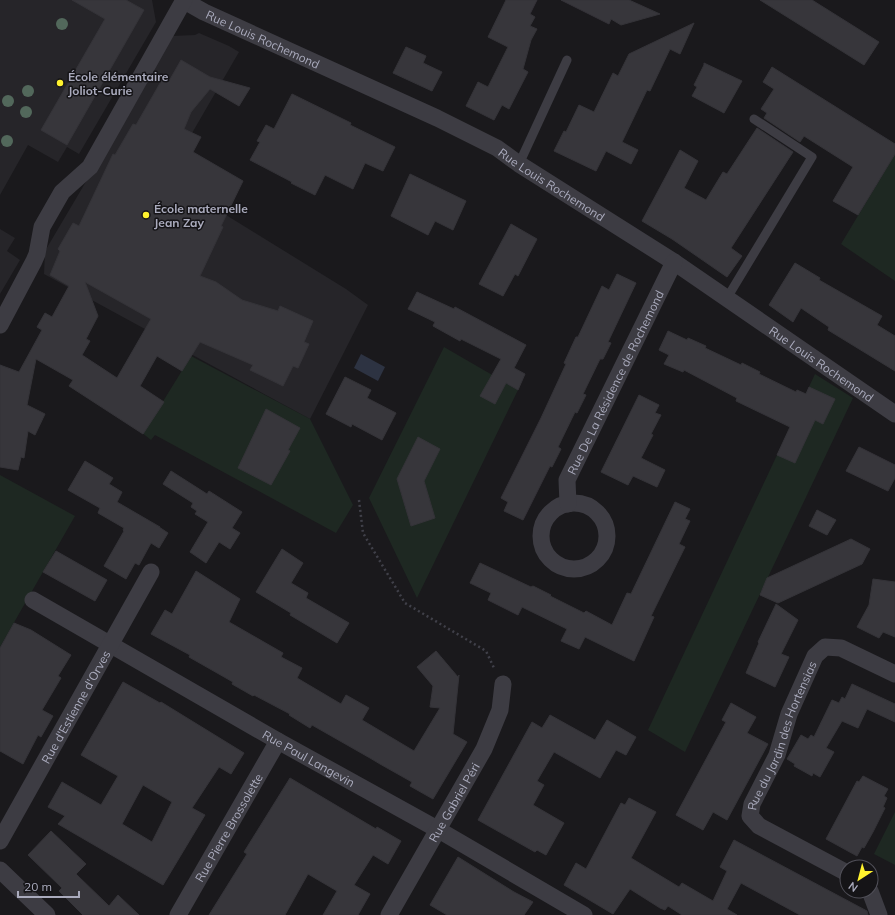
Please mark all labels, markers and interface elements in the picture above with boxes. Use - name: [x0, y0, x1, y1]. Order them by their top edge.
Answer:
- street label: Rue Louis Rochemond: [204, 6, 322, 71]
- place label: École élémentaire Joliot-Curie: [68, 69, 169, 98]
- marker: École élémentaire Joliot-Curie: [55, 78, 65, 88]
- street label: Rue Louis Rochemond: [496, 144, 608, 224]
- place label: École maternelle Jean Zay: [154, 201, 248, 230]
- marker: École maternelle Jean Zay: [141, 210, 151, 220]
- street label: Rue De La Résidence de Rochemond: [563, 288, 667, 477]
- street label: Rue Louis Rochemond: [767, 322, 877, 405]
- street label: Rue d'Estienne d'Orves: [38, 647, 113, 766]
- street label: Rue du Jardin des Hortensias: [744, 658, 819, 811]
- street label: Rue Paul Langevin: [260, 726, 358, 790]
- street label: Rue Gabriel Péri: [425, 760, 482, 845]
- street label: Rue Pierre Brossolette: [191, 771, 265, 884]
- north arrow: [839, 859, 879, 899]
- scale bar: [18, 873, 79, 899]
- text: 20 m: [24, 879, 52, 894]
- text: N: [846, 879, 861, 895]

